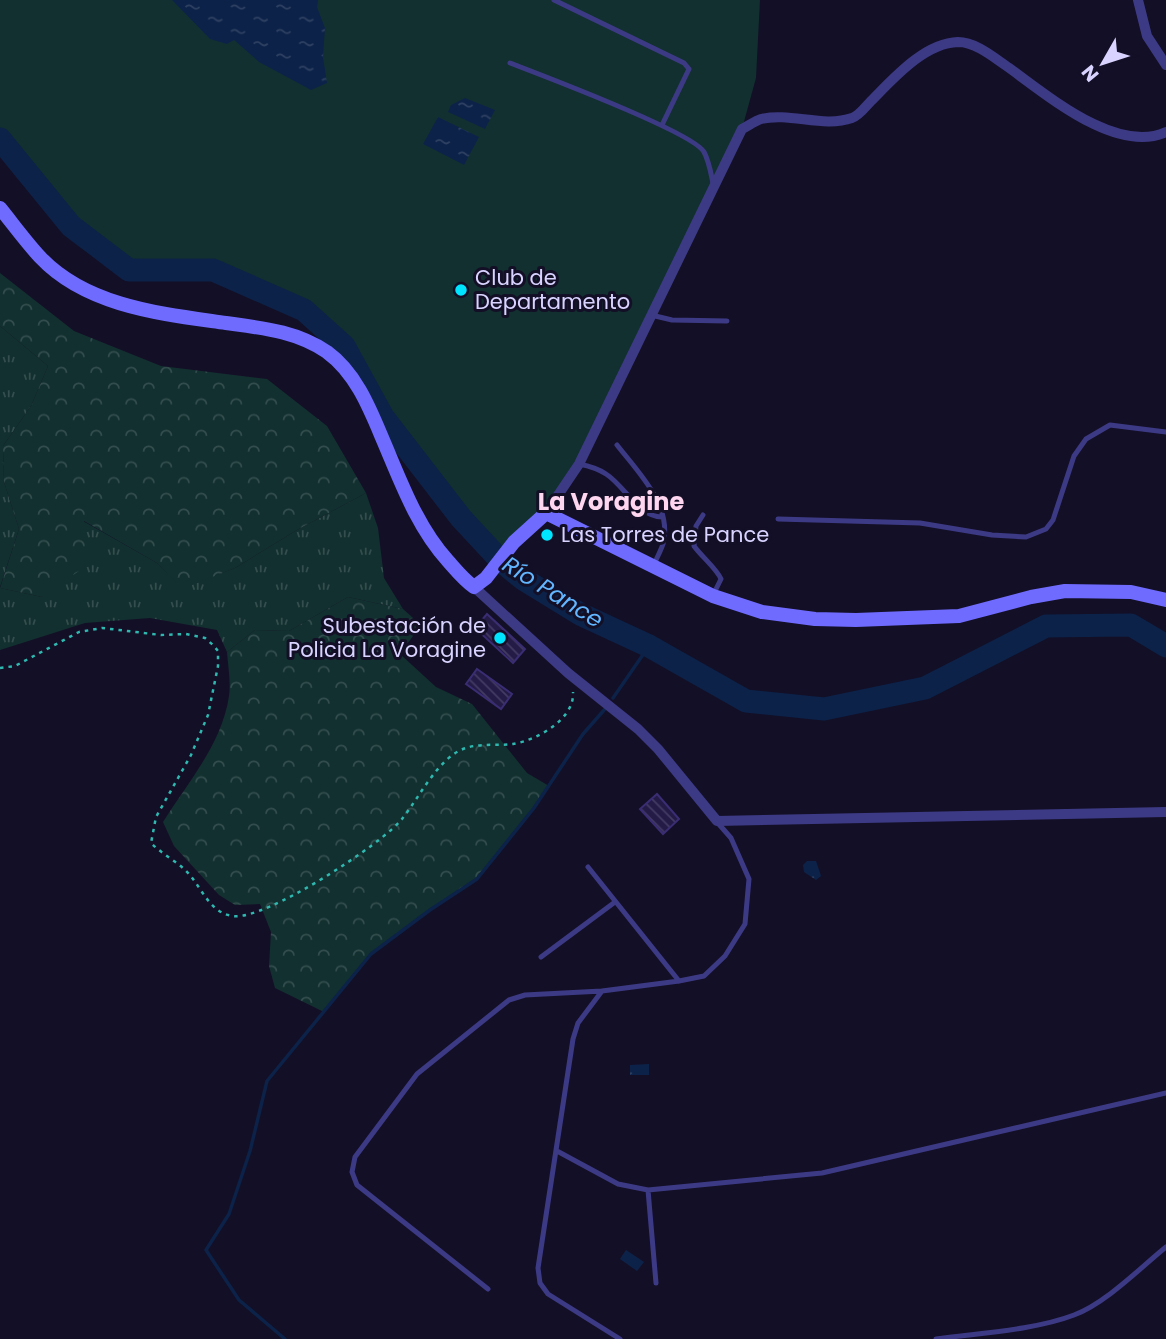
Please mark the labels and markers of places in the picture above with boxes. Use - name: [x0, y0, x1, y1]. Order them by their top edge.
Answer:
- place label: Club de Departamento: [475, 263, 630, 316]
- marker: Club de Departamento: [453, 282, 469, 298]
- place label: Las Torres de Pance: [561, 520, 769, 549]
- marker: Las Torres de Pance: [539, 527, 555, 543]
- place label: Subestación de Policia La Voragine: [288, 611, 486, 664]
- marker: Subestación de Policia La Voragine: [492, 630, 508, 646]

